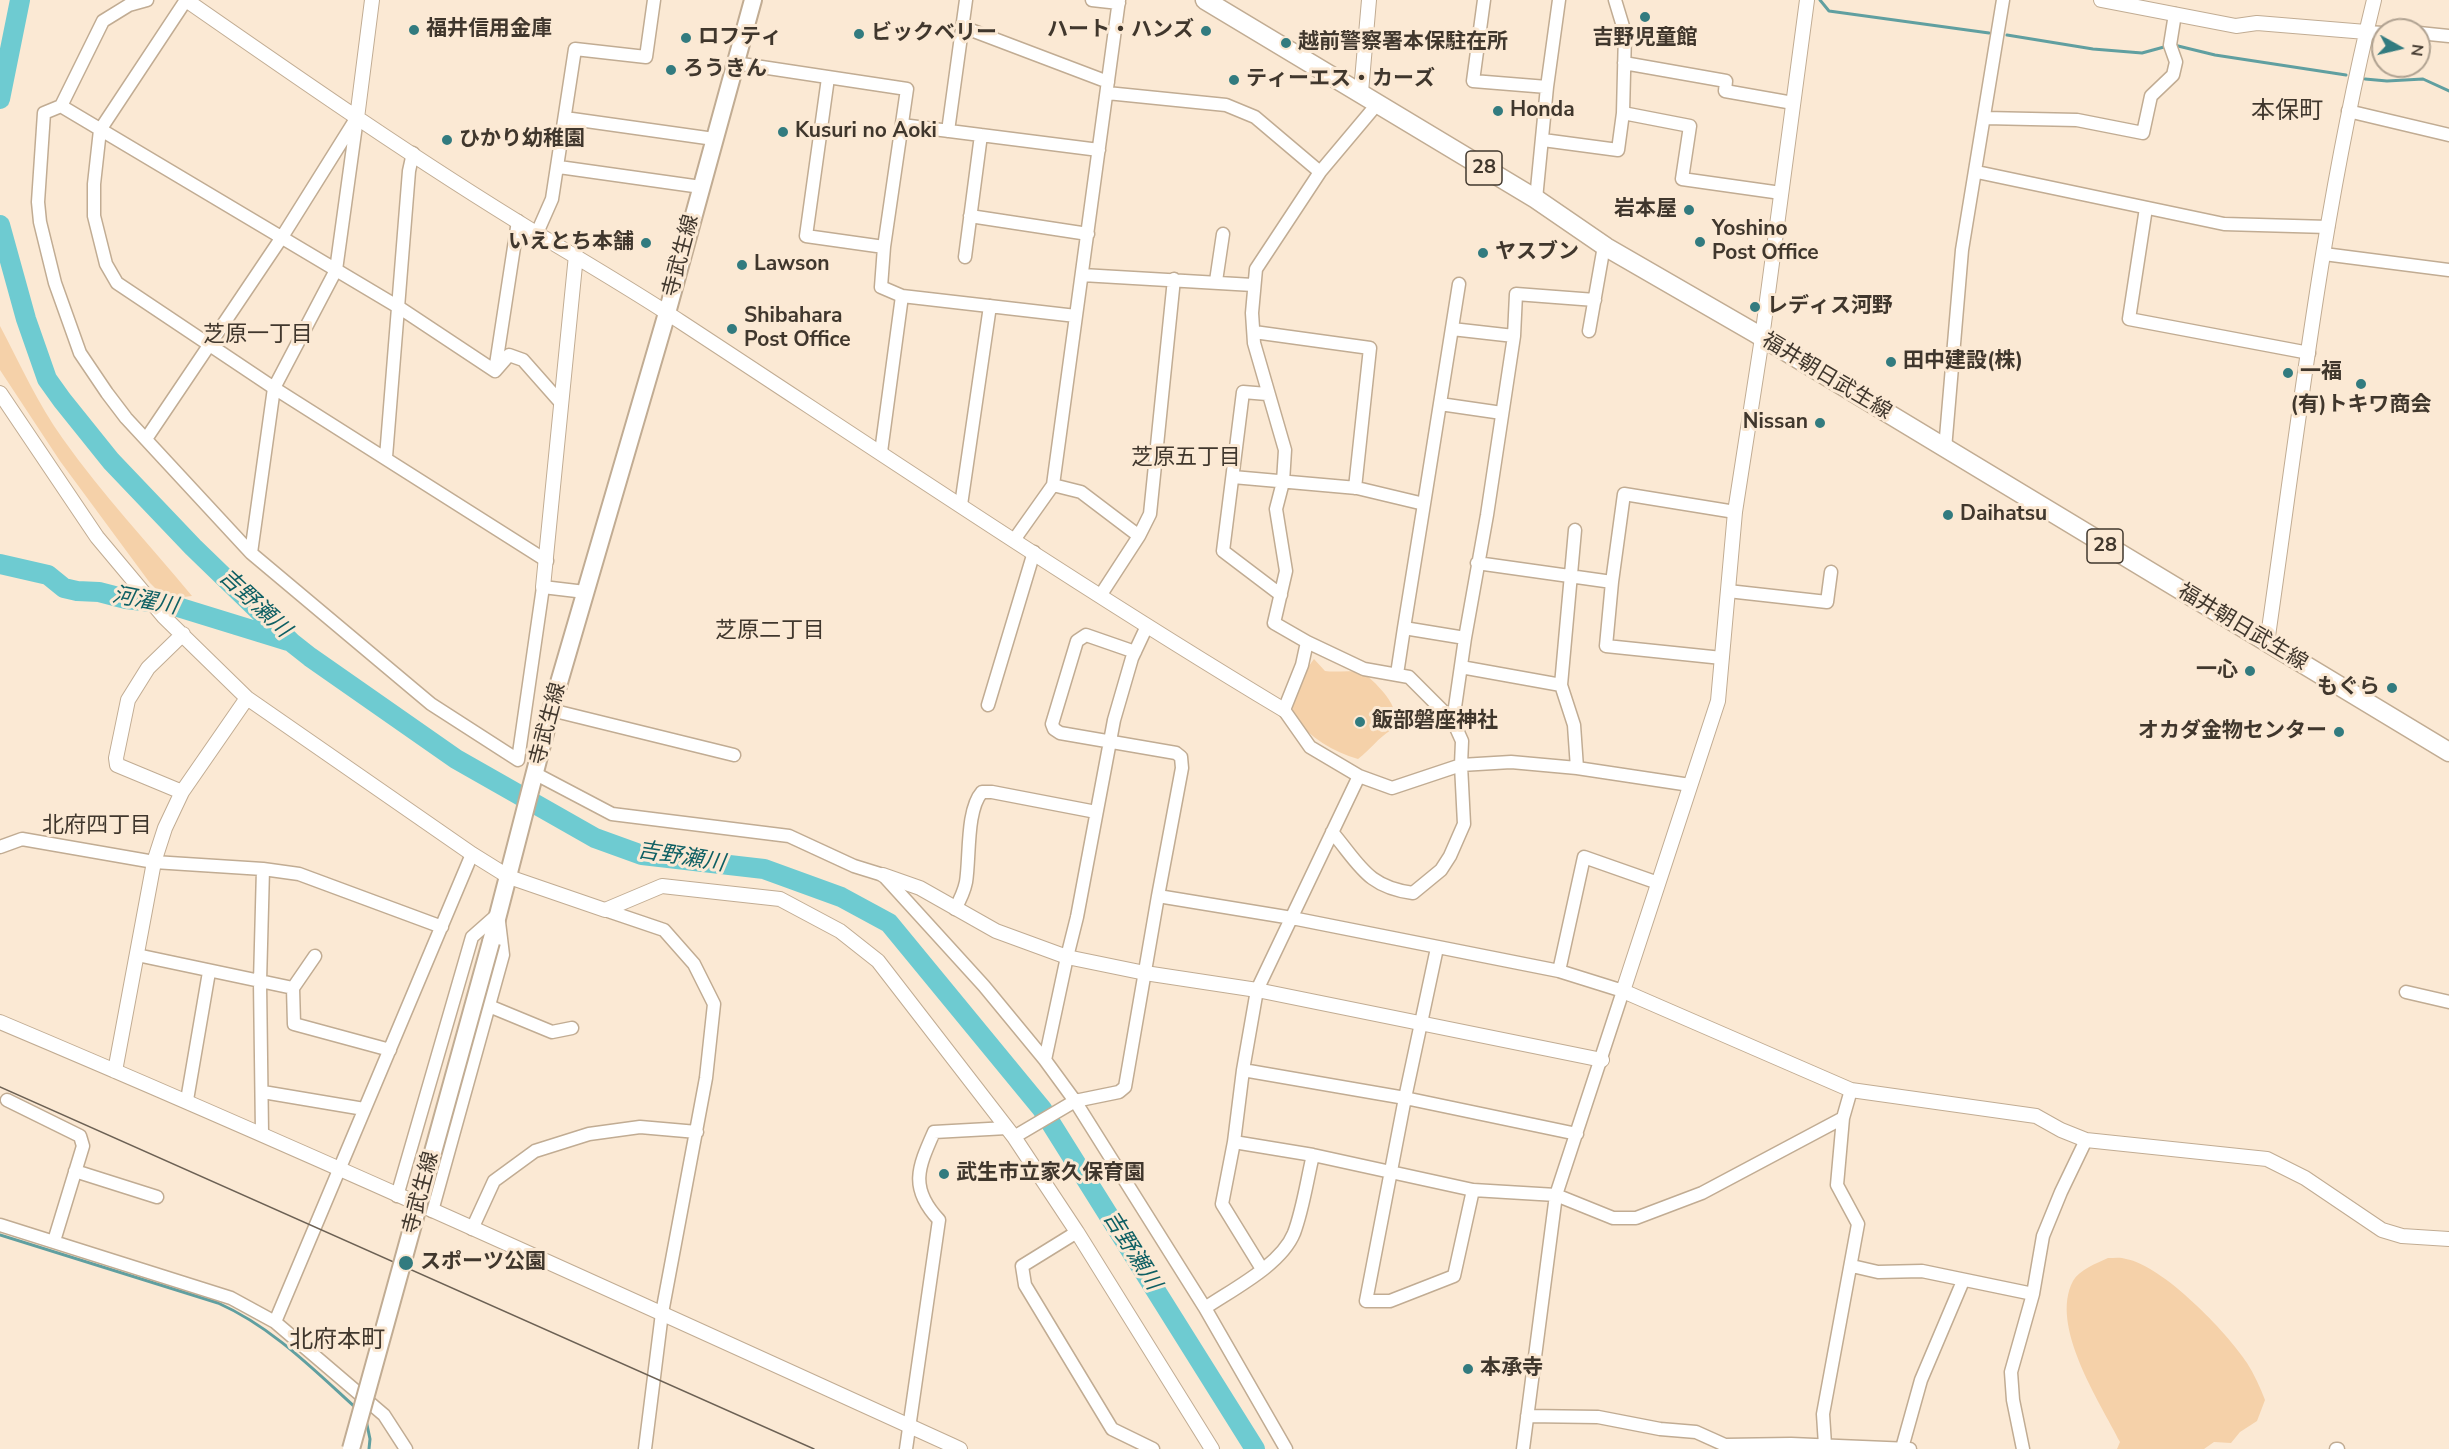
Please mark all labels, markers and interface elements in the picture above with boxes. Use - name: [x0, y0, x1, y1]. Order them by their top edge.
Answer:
- marker: 吉野児童館: [1638, 10, 1652, 24]
- place label: 福井信用金庫: [426, 17, 552, 43]
- place label: ハート・ハンズ: [1047, 18, 1194, 44]
- north arrow: [2371, 18, 2431, 78]
- place label: ビックベリー: [871, 21, 997, 47]
- marker: 福井信用金庫: [407, 23, 421, 37]
- marker: ハート・ハンズ: [1199, 24, 1213, 38]
- place label: ロフティ: [698, 25, 782, 51]
- place label: 吉野児童館: [1593, 26, 1697, 52]
- marker: ビックベリー: [852, 27, 866, 41]
- place label: 越前警察署本保駐在所: [1298, 30, 1508, 56]
- marker: ロフティ: [679, 31, 693, 45]
- marker: 越前警察署本保駐在所: [1279, 36, 1293, 50]
- text: N: [2405, 43, 2429, 58]
- place label: ろうきん: [683, 57, 767, 83]
- marker: ろうきん: [664, 63, 678, 77]
- place label: ティーエス・カーズ: [1246, 67, 1435, 93]
- marker: ティーエス・カーズ: [1227, 73, 1241, 87]
- place label: Honda: [1510, 98, 1575, 124]
- district label: 本保町: [2251, 98, 2323, 126]
- marker: Honda: [1491, 104, 1505, 118]
- place label: Kusuri no Aoki: [795, 119, 937, 145]
- marker: Kusuri no Aoki: [776, 125, 790, 139]
- place label: ひかり幼稚園: [459, 127, 585, 153]
- marker: ひかり幼稚園: [440, 133, 454, 147]
- road number: 28: [1466, 151, 1502, 185]
- place label: 岩本屋: [1614, 197, 1677, 223]
- marker: 岩本屋: [1682, 203, 1696, 217]
- street label: 寺武生線: [659, 212, 705, 300]
- place label: Yoshino Post Office: [1712, 217, 1819, 267]
- place label: いえとち本舗: [508, 230, 634, 256]
- marker: Yoshino Post Office: [1693, 235, 1707, 249]
- marker: いえとち本舗: [639, 236, 653, 250]
- place label: ヤスブン: [1495, 240, 1579, 266]
- marker: ヤスブン: [1476, 246, 1490, 260]
- place label: Lawson: [754, 252, 830, 278]
- marker: Lawson: [735, 258, 749, 272]
- place label: レディス河野: [1767, 294, 1893, 320]
- marker: レディス河野: [1748, 300, 1762, 314]
- place label: Shibahara Post Office: [744, 304, 851, 354]
- marker: Shibahara Post Office: [725, 322, 739, 336]
- district label: 芝原一丁目: [203, 323, 313, 349]
- street label: 福井朝日武生線: [1757, 328, 1895, 426]
- place label: 田中建設(株): [1903, 349, 2023, 375]
- marker: 田中建設(株): [1884, 355, 1898, 369]
- place label: 一福: [2300, 360, 2342, 386]
- marker: 一福: [2281, 366, 2295, 380]
- marker: (有)トキワ商会: [2354, 377, 2368, 391]
- place label: (有)トキワ商会: [2290, 393, 2432, 419]
- place label: Nissan: [1743, 410, 1808, 436]
- marker: Nissan: [1813, 416, 1827, 430]
- district label: 芝原五丁目: [1131, 446, 1241, 472]
- place label: Daihatsu: [1960, 502, 2047, 528]
- marker: Daihatsu: [1941, 508, 1955, 522]
- road number: 28: [2087, 529, 2123, 563]
- water label: 吉野瀬川: [213, 564, 295, 644]
- street label: 福井朝日武生線: [2173, 579, 2311, 677]
- water label: 河濯川: [110, 583, 180, 621]
- district label: 芝原二丁目: [715, 619, 825, 645]
- place label: 一心: [2196, 658, 2238, 684]
- marker: 一心: [2243, 664, 2257, 678]
- place label: もぐら: [2317, 675, 2380, 701]
- street label: 寺武生線: [526, 680, 572, 768]
- marker: もぐら: [2385, 681, 2399, 695]
- place label: 飯部磐座神社: [1372, 709, 1498, 735]
- marker: 飯部磐座神社: [1353, 715, 1367, 729]
- place label: オカダ金物センター: [2138, 719, 2327, 745]
- marker: オカダ金物センター: [2332, 725, 2346, 739]
- district label: 北府四丁目: [42, 814, 152, 840]
- water label: 吉野瀬川: [635, 838, 727, 878]
- street label: 寺武生線: [399, 1149, 445, 1237]
- place label: 武生市立家久保育園: [956, 1161, 1145, 1187]
- marker: 武生市立家久保育園: [937, 1167, 951, 1181]
- water label: 吉野瀬川: [1096, 1207, 1166, 1295]
- place label: スポーツ公園: [420, 1250, 546, 1276]
- marker: スポーツ公園: [397, 1254, 415, 1272]
- district label: 北府本町: [289, 1327, 385, 1355]
- place label: 本承寺: [1480, 1356, 1543, 1382]
- marker: 本承寺: [1461, 1362, 1475, 1376]

